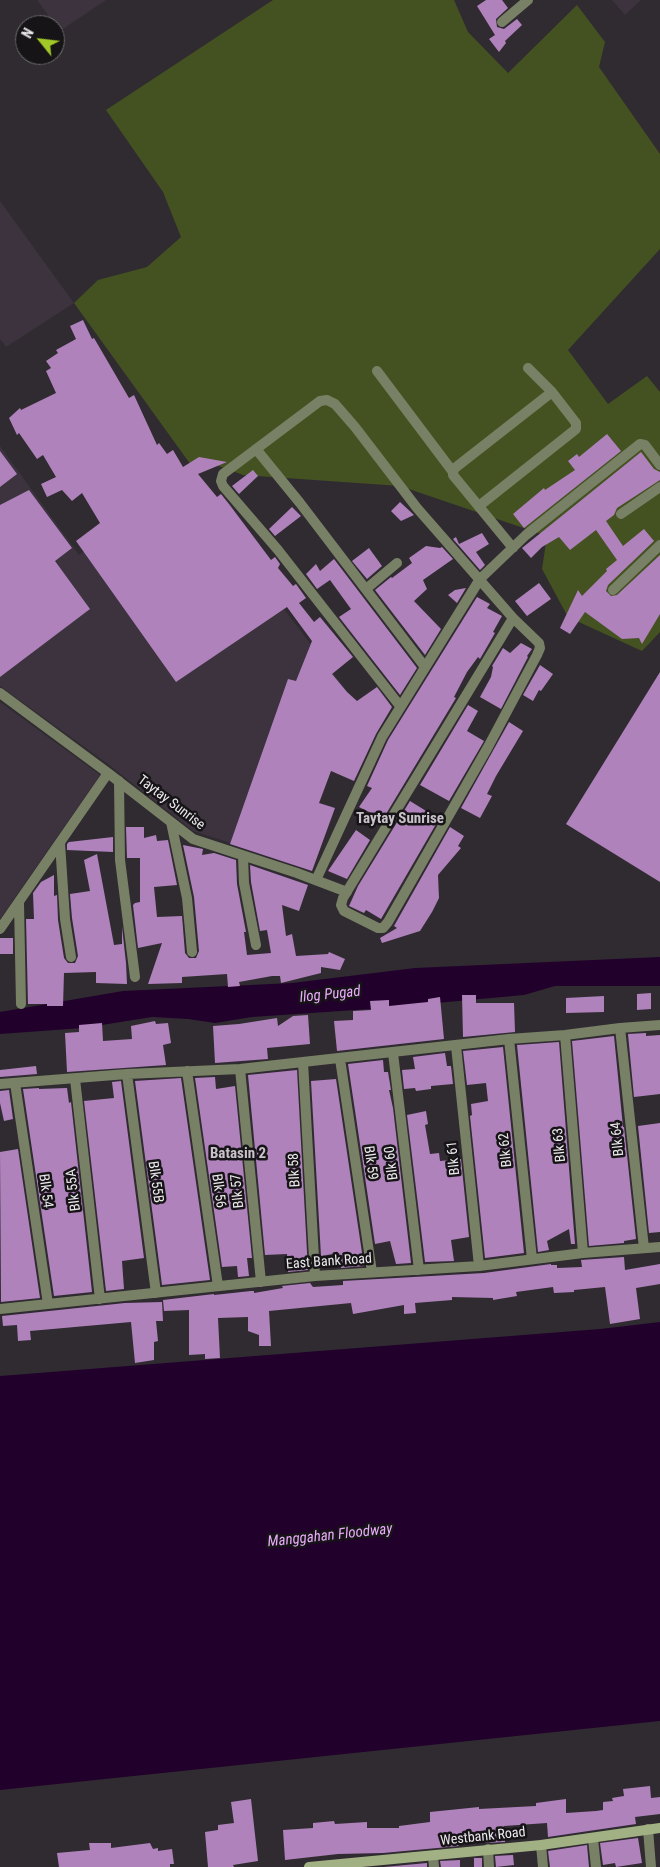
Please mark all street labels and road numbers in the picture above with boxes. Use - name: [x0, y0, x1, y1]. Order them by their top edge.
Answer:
- street label: Taytay Sunrise: [134, 772, 208, 834]
- street label: Blk 64: [608, 1121, 628, 1157]
- street label: Blk 63: [550, 1127, 570, 1163]
- street label: Blk 62: [496, 1132, 516, 1168]
- street label: Blk 61: [444, 1140, 464, 1176]
- street label: Blk 59: [359, 1145, 381, 1181]
- street label: Blk 60: [382, 1145, 402, 1181]
- street label: Blk 58: [286, 1152, 304, 1188]
- street label: Blk 55B: [144, 1160, 166, 1204]
- street label: Blk 55A: [63, 1168, 85, 1212]
- street label: Blk 54: [34, 1173, 56, 1209]
- street label: Blk 56: [207, 1173, 229, 1209]
- street label: Blk 57: [228, 1173, 248, 1209]
- street label: East Bank Road: [285, 1251, 373, 1273]
- street label: Westbank Road: [440, 1824, 526, 1850]

